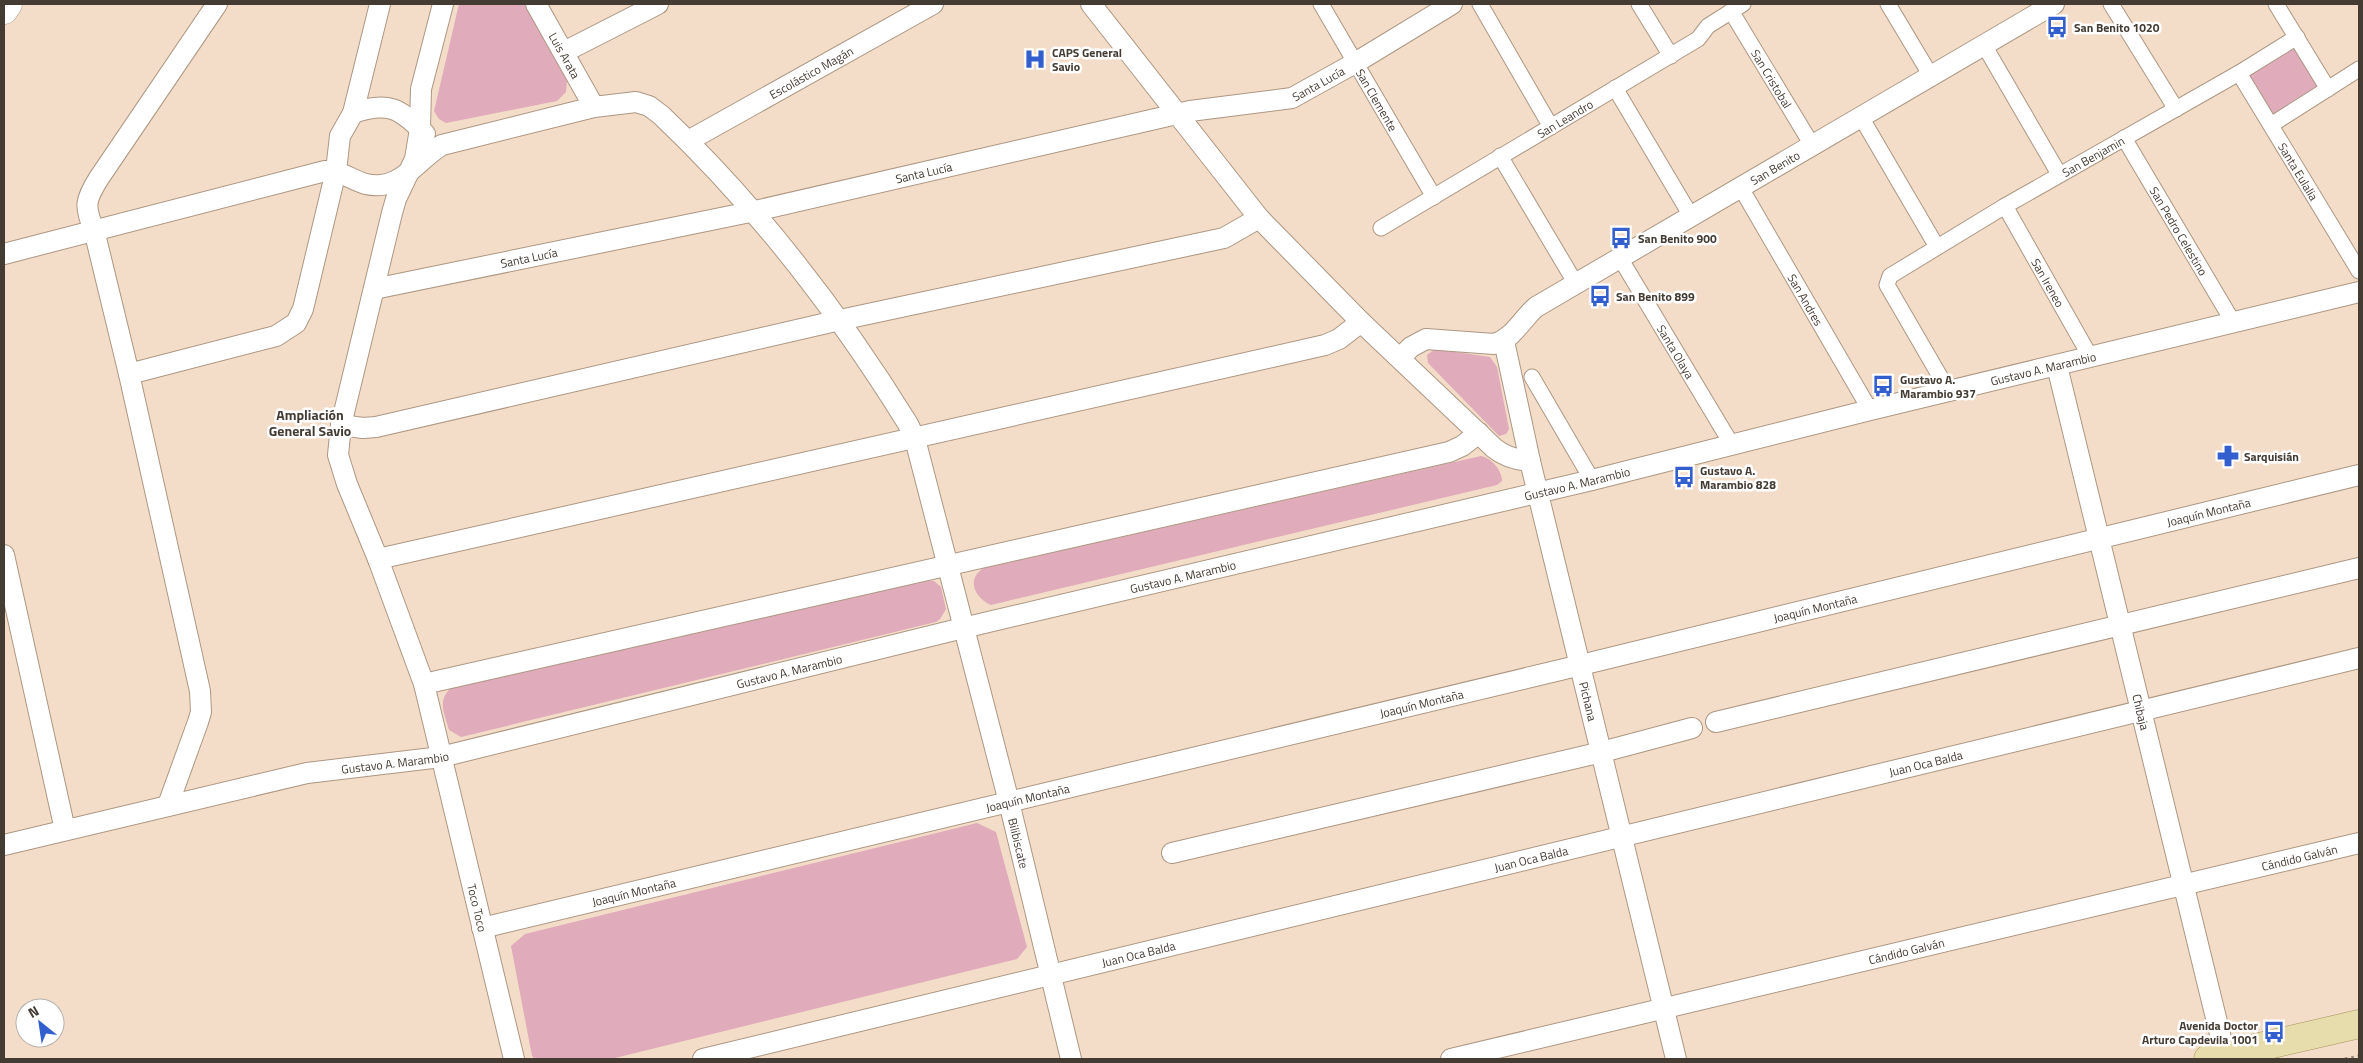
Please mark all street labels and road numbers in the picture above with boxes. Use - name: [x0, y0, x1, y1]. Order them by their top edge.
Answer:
- street label: Luis Arata: [544, 29, 586, 82]
- street label: Escolástico Magán: [765, 41, 857, 103]
- street label: San Cristobal: [1747, 45, 1797, 112]
- street label: Santa Lucía: [1288, 61, 1348, 106]
- street label: San Clemente: [1351, 65, 1403, 135]
- street label: San Leandro: [1533, 94, 1597, 143]
- street label: San Benjamin: [2058, 131, 2128, 181]
- street label: Santa Eulalia: [2274, 139, 2324, 204]
- street label: San Benito: [1746, 145, 1803, 189]
- street label: Santa Lucía: [893, 156, 954, 188]
- street label: San Pedro Celestino: [2145, 183, 2213, 279]
- street label: Santa Lucía: [499, 242, 559, 272]
- street label: San Ireneo: [2027, 255, 2070, 311]
- street label: San Andres: [1783, 270, 1829, 329]
- street label: Santa Olaya: [1652, 321, 1700, 382]
- street label: Gustavo A. Marambio: [1988, 346, 2098, 390]
- street label: Gustavo A. Marambio: [1522, 461, 1632, 505]
- street label: Joaquín Montaña: [2165, 492, 2252, 531]
- street label: Gustavo A. Marambio: [1128, 555, 1238, 598]
- street label: Joaquín Montaña: [1771, 588, 1859, 627]
- street label: Gustavo A. Marambio: [734, 649, 844, 693]
- street label: Pichana: [1575, 680, 1603, 723]
- street label: Joaquín Montaña: [1378, 684, 1465, 722]
- street label: Chibaja: [2128, 692, 2155, 732]
- street label: Juan Oca Balda: [1887, 745, 1965, 781]
- street label: Gustavo A. Marambio: [340, 746, 451, 778]
- street label: Joaquín Montaña: [984, 778, 1071, 817]
- street label: Bilibiscate: [1004, 816, 1034, 870]
- street label: Cándido Galván: [2259, 839, 2339, 875]
- street label: Juan Oca Balda: [1492, 840, 1570, 877]
- street label: Joaquín Montaña: [590, 872, 678, 911]
- street label: Toco Toco: [463, 882, 493, 934]
- street label: Cándido Galván: [1866, 932, 1946, 969]
- street label: Juan Oca Balda: [1100, 935, 1177, 972]

